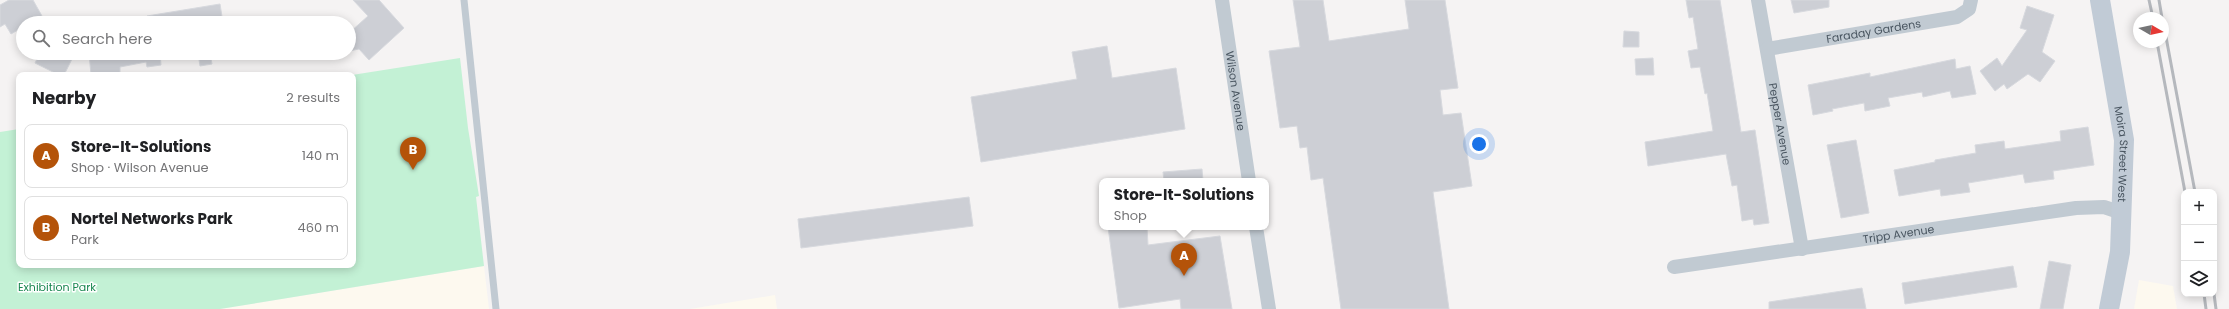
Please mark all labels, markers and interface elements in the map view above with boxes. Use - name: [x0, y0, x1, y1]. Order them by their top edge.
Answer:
- north arrow: [2133, 12, 2169, 48]
- street label: Faraday Gardens: [1825, 15, 1922, 47]
- search box: [16, 16, 356, 60]
- icon: search: [30, 27, 52, 49]
- text: Search here: [62, 28, 152, 49]
- street label: Wilson Avenue: [1222, 50, 1249, 132]
- street label: Pepper Avenue: [1765, 82, 1795, 167]
- text: Nearby: [32, 86, 96, 110]
- text: 2 results: [286, 88, 340, 107]
- street label: Moira Street West: [2110, 105, 2132, 202]
- your location: [1469, 134, 1489, 154]
- text: Store-It-Solutions: [71, 136, 211, 157]
- pin: B: [400, 137, 426, 170]
- text: A: [41, 146, 51, 165]
- text: 140 m: [302, 146, 339, 165]
- text: Shop · Wilson Avenue: [71, 158, 209, 177]
- popup: [1099, 178, 1269, 230]
- text: Store-It-Solutions: [1114, 184, 1254, 205]
- map controls: [2181, 189, 2217, 297]
- button: +: [2181, 189, 2217, 225]
- text: Shop: [1114, 206, 1147, 225]
- text: Nortel Networks Park: [71, 208, 233, 229]
- text: B: [42, 218, 50, 237]
- text: 460 m: [298, 218, 339, 237]
- street label: Tripp Avenue: [1862, 221, 1936, 247]
- button: −: [2181, 225, 2217, 261]
- text: Park: [71, 230, 99, 249]
- pin: A: [1171, 243, 1197, 276]
- button: layers: [2181, 261, 2217, 297]
- park label: Exhibition Park: [18, 279, 96, 295]

